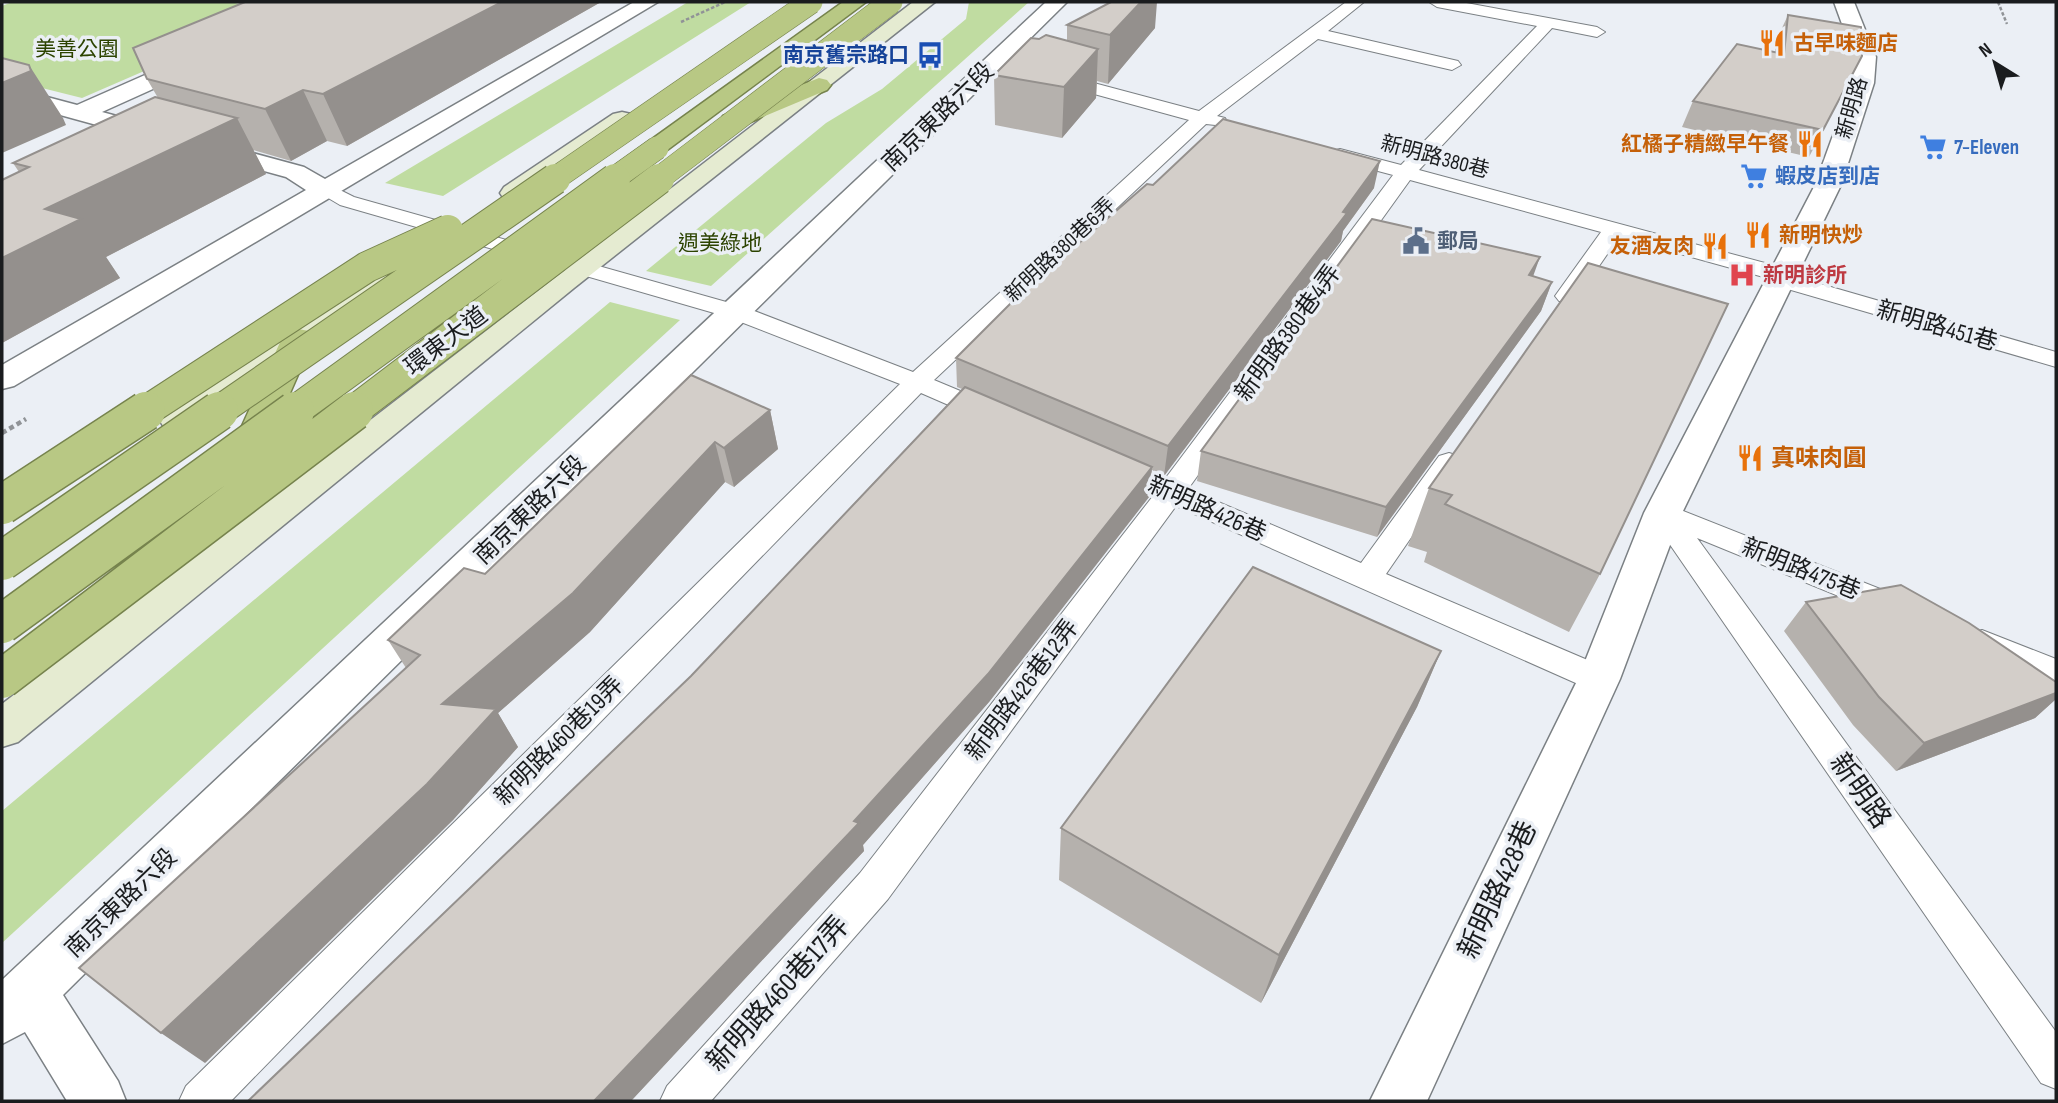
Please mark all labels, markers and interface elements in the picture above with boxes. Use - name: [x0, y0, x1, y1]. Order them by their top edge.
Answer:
- restaurant icon: 古早味麵店: [1757, 28, 1787, 58]
- north arrow: [1960, 28, 2030, 98]
- place label: 古早味麵店: [1793, 31, 1898, 56]
- park label: 美善公園: [35, 37, 119, 62]
- text: N: [1975, 38, 1997, 63]
- bus stop icon: 南京舊宗路口: [915, 40, 945, 70]
- place label: 南京舊宗路口: [783, 43, 909, 68]
- street label: 南京東路六段: [876, 57, 1000, 177]
- street label: 新明路: [1831, 74, 1873, 142]
- restaurant icon: 紅橘子精緻早午餐: [1795, 129, 1825, 159]
- street label: 新明路380巷: [1378, 131, 1492, 183]
- place label: 紅橘子精緻早午餐: [1621, 132, 1789, 157]
- supermarket icon: 7-Eleven: [1918, 132, 1948, 162]
- place label: 7-Eleven: [1954, 135, 2019, 160]
- supermarket icon: 蝦皮店到店: [1739, 161, 1769, 191]
- place label: 蝦皮店到店: [1775, 164, 1880, 189]
- street label: 新明路380巷6弄: [1000, 193, 1120, 307]
- restaurant icon: 新明快炒: [1743, 220, 1773, 250]
- place label: 新明快炒: [1779, 223, 1863, 248]
- public building icon: 郵局: [1401, 226, 1431, 256]
- place label: 郵局: [1437, 229, 1479, 254]
- park label: 週美綠地: [678, 231, 762, 256]
- restaurant icon: 友酒友肉: [1700, 231, 1730, 261]
- place label: 友酒友肉: [1610, 234, 1694, 259]
- street label: 新明路380巷4弄: [1229, 259, 1347, 407]
- hospital icon: 新明診所: [1727, 260, 1757, 290]
- place label: 新明診所: [1763, 263, 1847, 288]
- street label: 新明路451巷: [1873, 295, 2001, 357]
- street label: 環東大道: [399, 301, 493, 381]
- restaurant icon: 真味肉圓: [1735, 443, 1765, 473]
- place label: 真味肉圓: [1771, 444, 1867, 473]
- street label: 南京東路六段: [468, 450, 592, 570]
- street label: 新明路426巷: [1143, 470, 1271, 548]
- street label: 新明路475巷: [1738, 532, 1864, 606]
- street label: 新明路426巷12弄: [960, 614, 1084, 766]
- street label: 新明路460巷19弄: [489, 671, 629, 811]
- street label: 新明路: [1822, 747, 1898, 835]
- street label: 新明路428巷: [1452, 816, 1544, 964]
- street label: 南京東路六段: [59, 843, 183, 963]
- street label: 新明路460巷17弄: [700, 910, 856, 1078]

